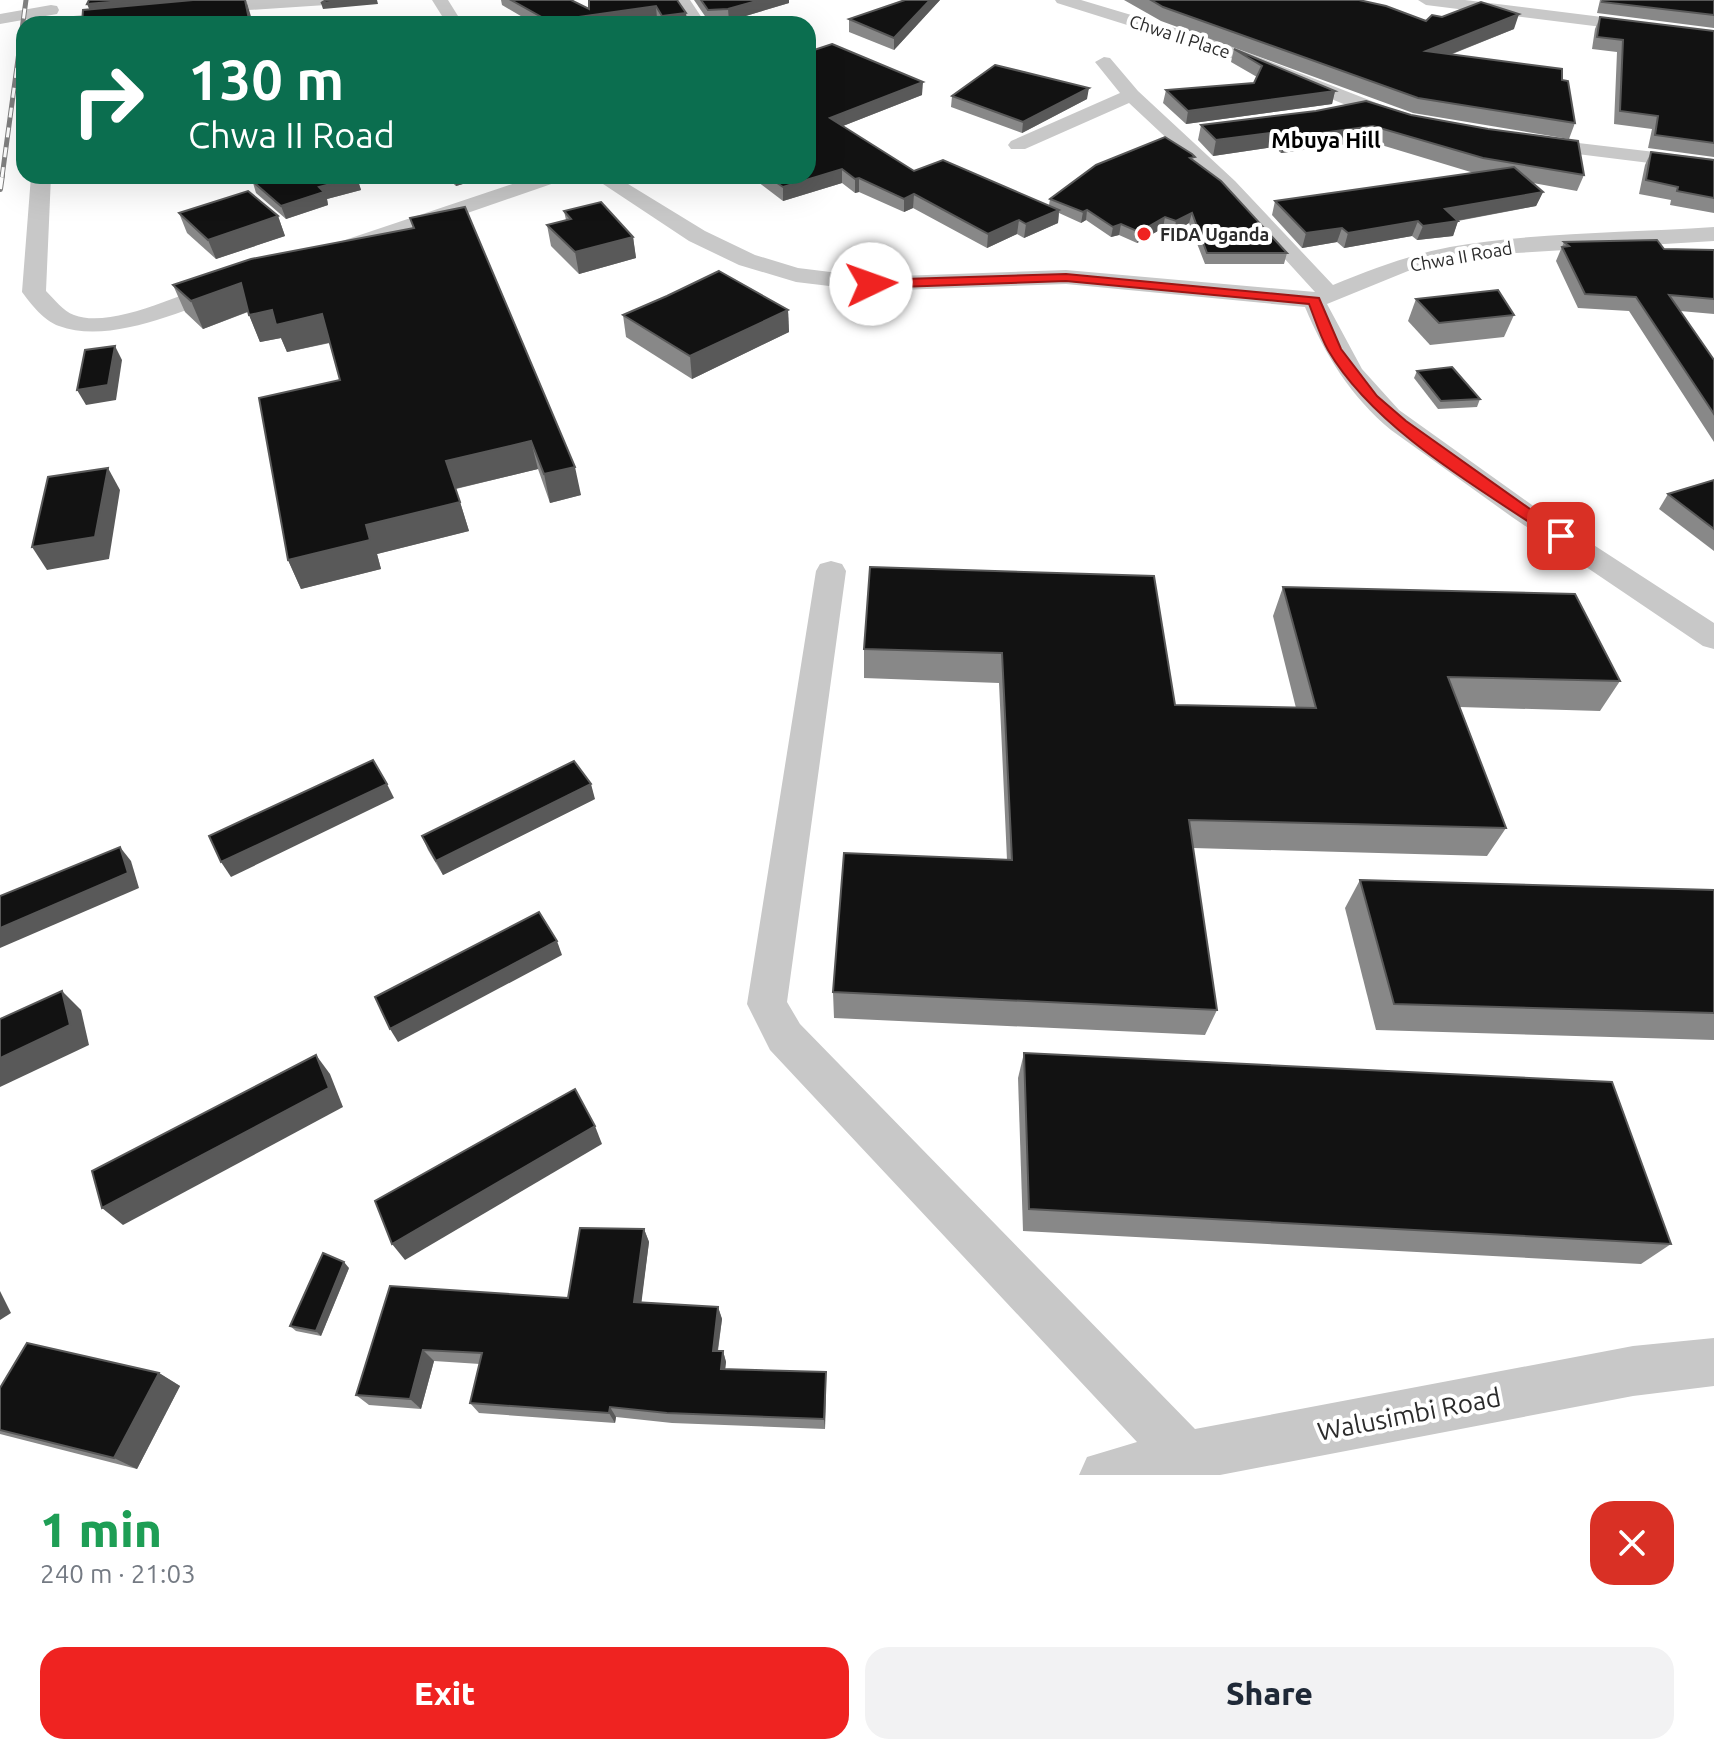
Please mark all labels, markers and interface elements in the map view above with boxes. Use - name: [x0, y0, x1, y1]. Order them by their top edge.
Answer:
- street label: Chwa II Place: [1127, 10, 1233, 62]
- icon: right: [56, 48, 160, 152]
- text: 130 m: [188, 48, 344, 111]
- text: Chwa II Road: [188, 114, 395, 155]
- district label: Mbuya Hill: [1271, 127, 1381, 152]
- place label: FIDA Uganda: [1160, 224, 1269, 244]
- marker: FIDA Uganda: [1135, 225, 1153, 243]
- street label: Chwa II Road: [1408, 237, 1514, 275]
- position arrow: [829, 242, 913, 326]
- pin: [1527, 502, 1595, 570]
- icon: arrive: [1539, 514, 1583, 558]
- street label: Walusimbi Road: [1315, 1382, 1503, 1446]
- button: close: [1590, 1501, 1674, 1585]
- text: 1 min: [40, 1502, 162, 1556]
- text: 240 m · 21:03: [40, 1559, 196, 1588]
- button: Exit: [40, 1647, 849, 1739]
- button: Share: [865, 1647, 1674, 1739]

